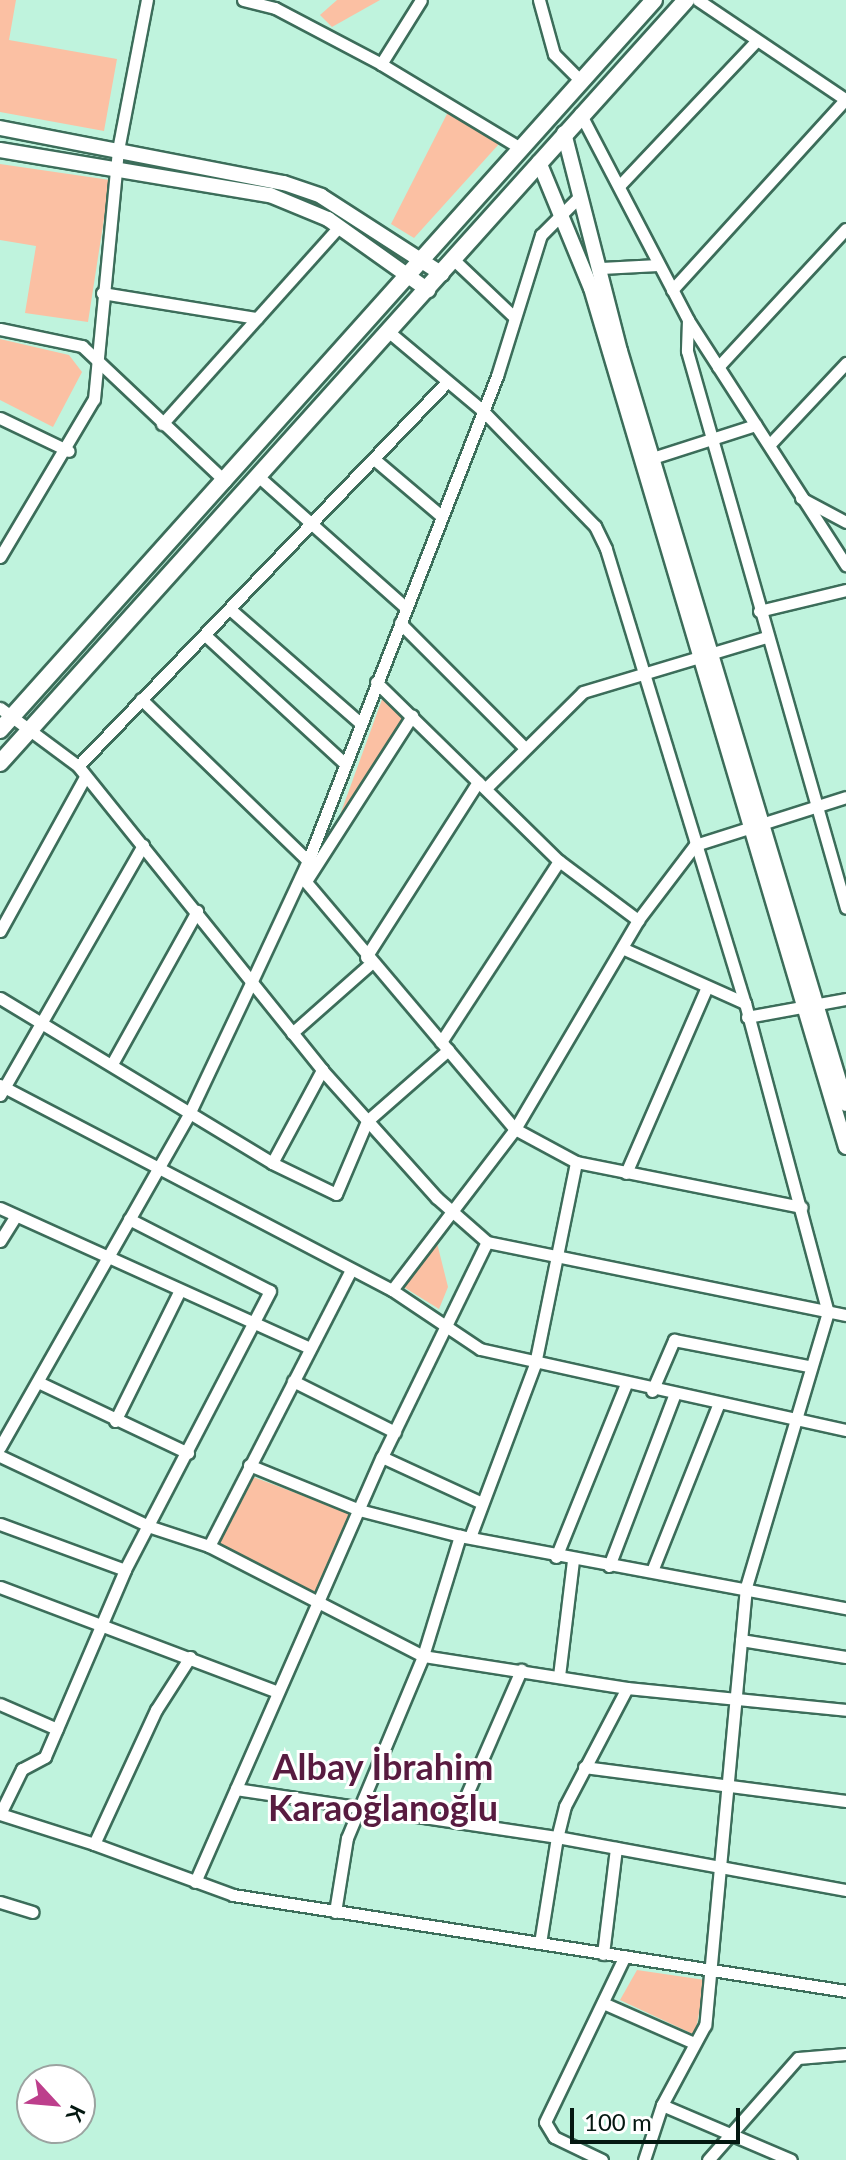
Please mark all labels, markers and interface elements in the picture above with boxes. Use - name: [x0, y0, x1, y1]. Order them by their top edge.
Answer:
- district label: Albay İbrahim Karaoğlanoğlu: [268, 1744, 498, 1829]
- north arrow: [16, 2064, 96, 2144]
- scale bar: [574, 2092, 744, 2142]
- text: K: [61, 2101, 92, 2127]
- text: 100 m: [584, 2107, 652, 2136]

